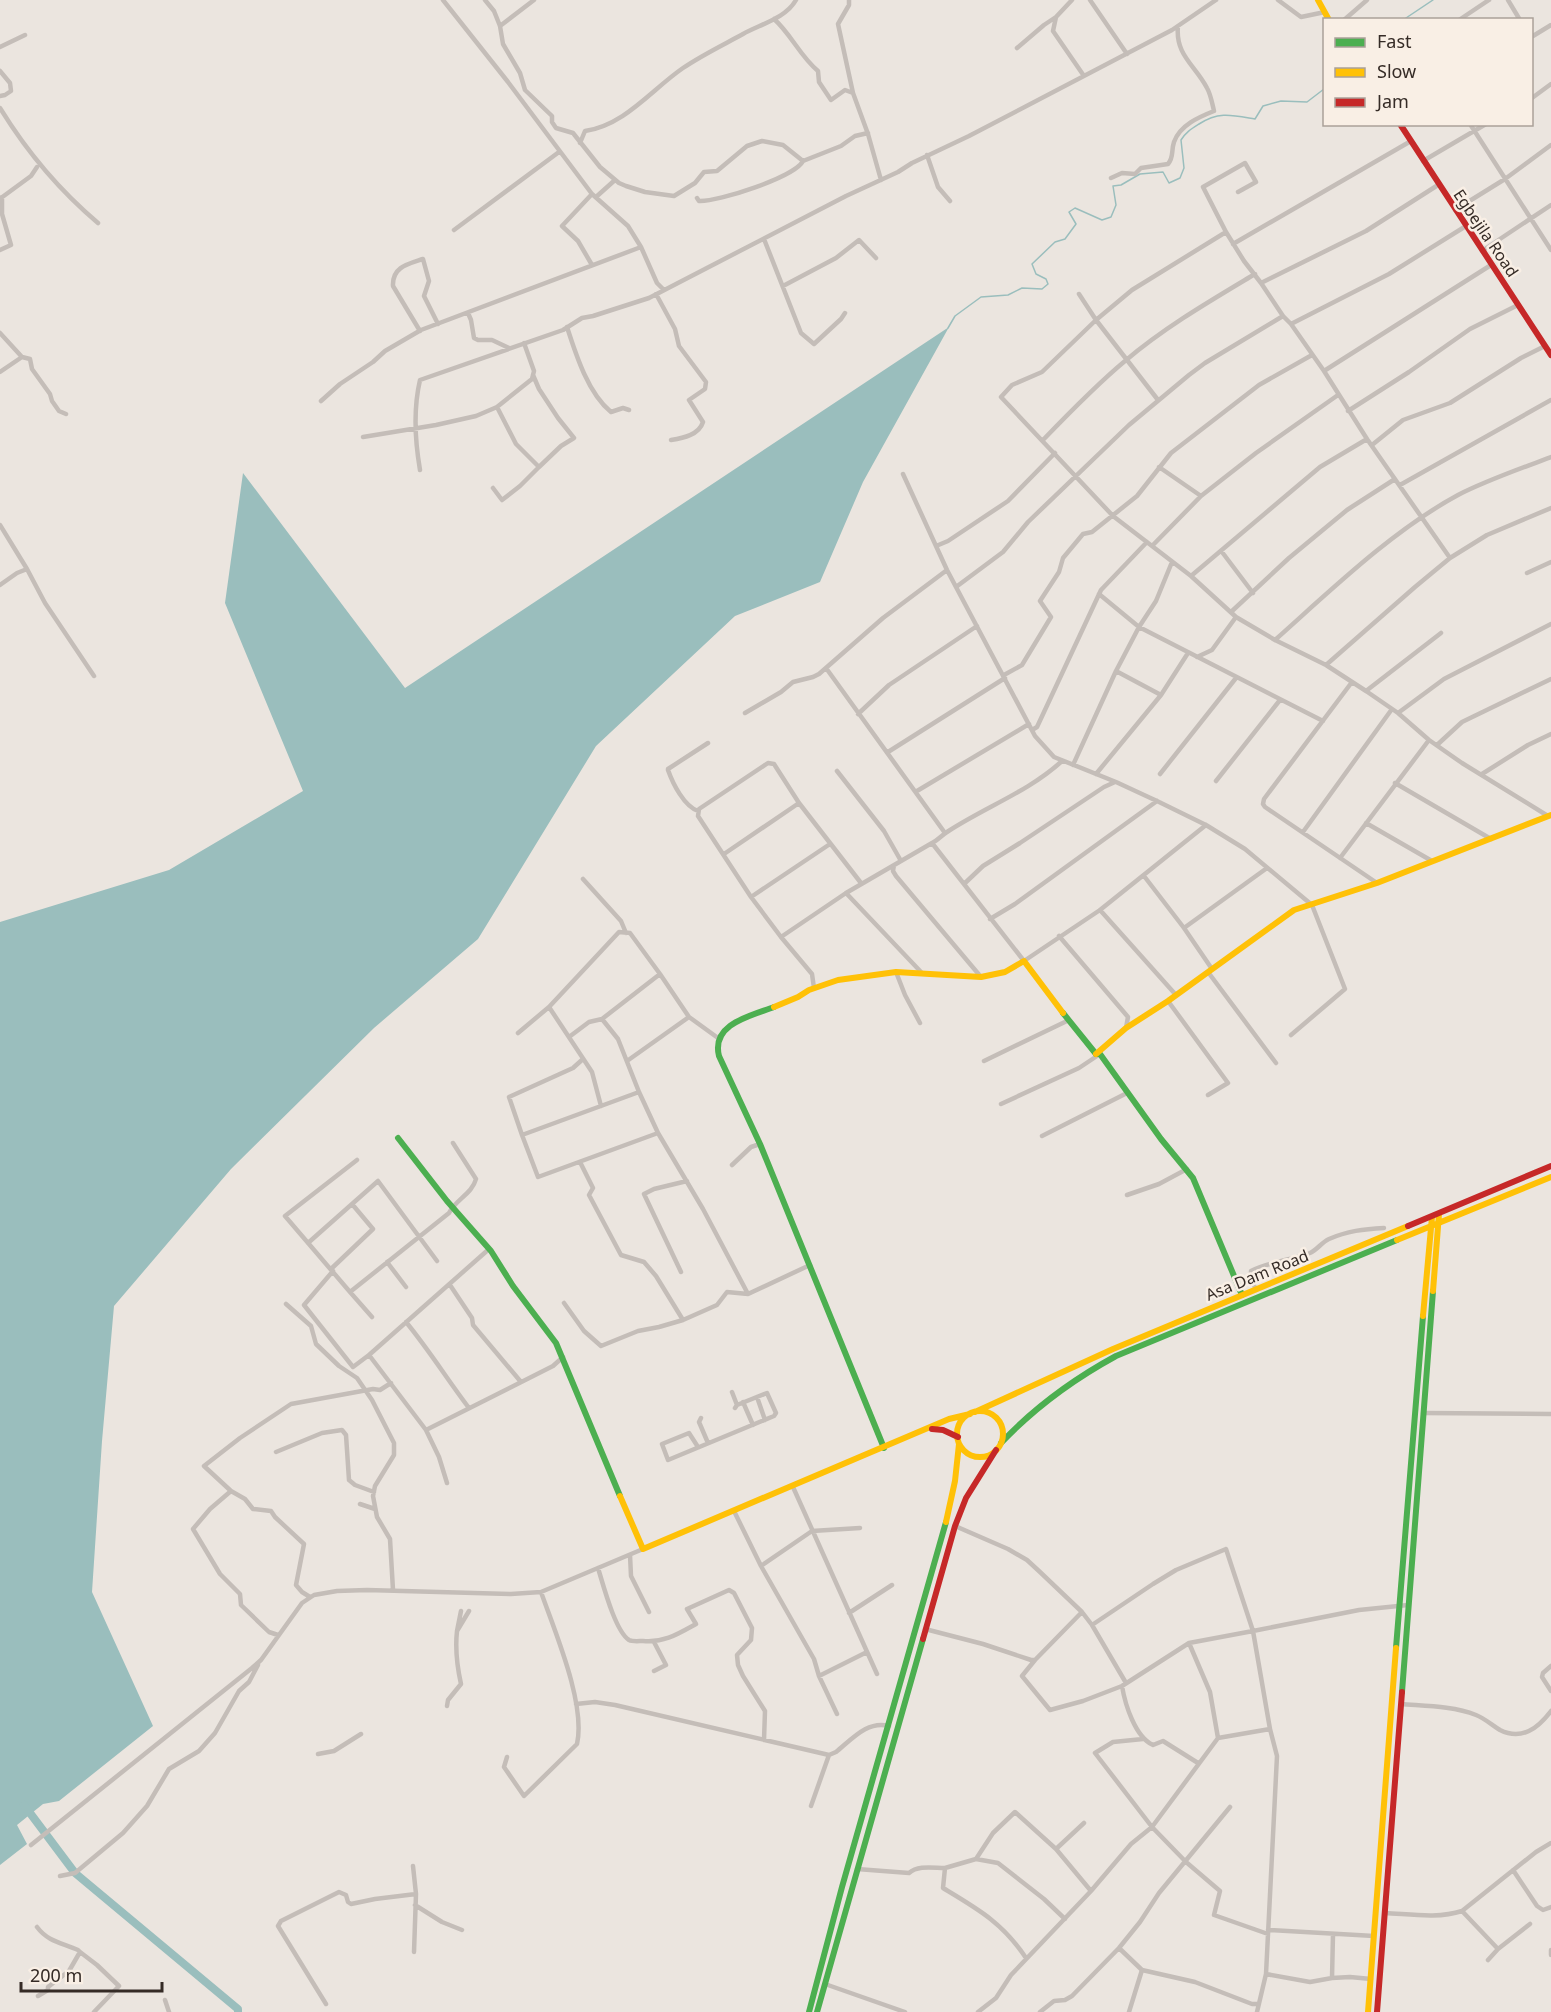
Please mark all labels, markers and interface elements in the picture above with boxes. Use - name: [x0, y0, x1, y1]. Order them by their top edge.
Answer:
- legend: [1323, 18, 1533, 126]
- text: Fast: [1377, 29, 1412, 53]
- text: Slow: [1377, 59, 1416, 83]
- text: Jam: [1375, 89, 1409, 113]
- street label: Egbejila Road: [1448, 185, 1524, 281]
- street label: Asa Dam Road: [1202, 1244, 1312, 1306]
- scale bar: [21, 1955, 162, 1993]
- text: 200 m: [30, 1963, 82, 1987]

